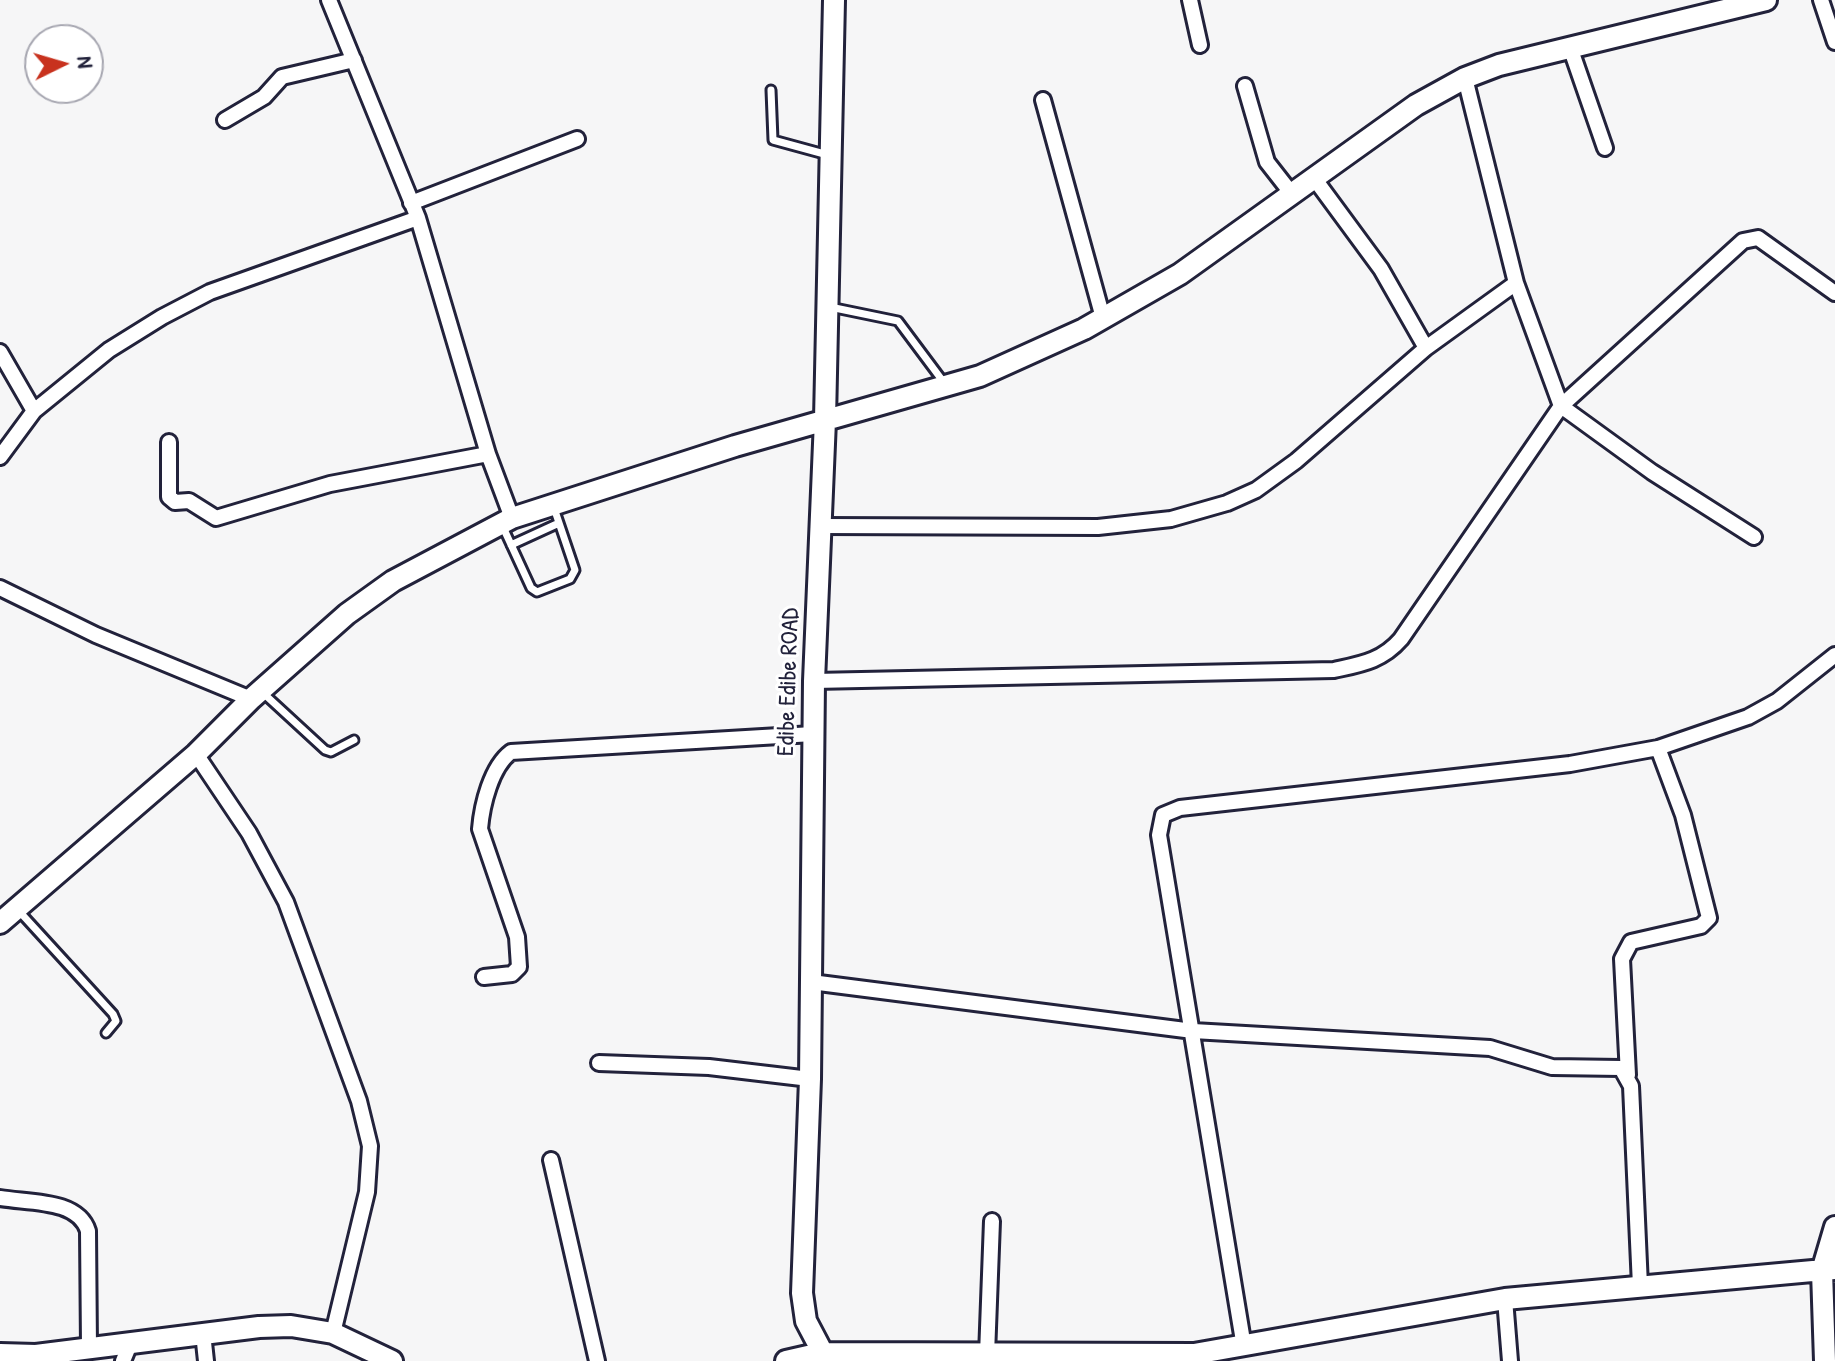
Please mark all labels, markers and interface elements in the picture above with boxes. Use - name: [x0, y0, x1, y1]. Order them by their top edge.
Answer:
- north arrow: [24, 24, 104, 104]
- text: N: [70, 55, 101, 69]
- street label: Edibe Edibe ROAD: [772, 608, 806, 756]

